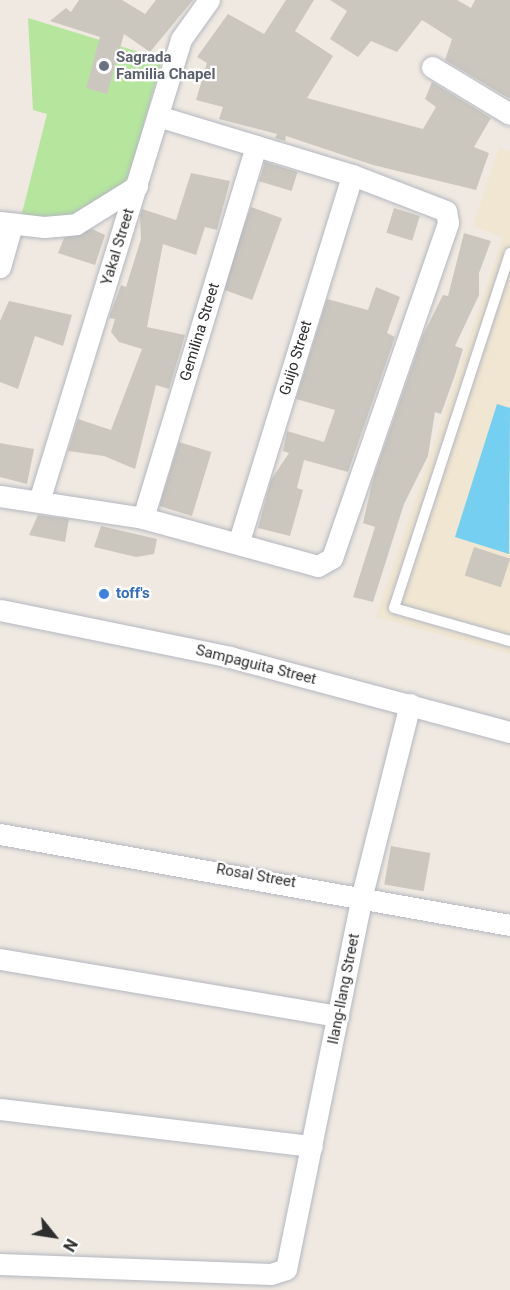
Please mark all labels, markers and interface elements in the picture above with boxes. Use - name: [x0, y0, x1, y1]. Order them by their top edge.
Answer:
- place label: Sagrada Familia Chapel: [116, 48, 215, 83]
- marker: Sagrada Familia Chapel: [97, 59, 111, 73]
- street label: Yakal Street: [98, 206, 138, 288]
- street label: Gemilina Street: [176, 281, 224, 383]
- street label: Guijo Street: [276, 318, 316, 398]
- place label: toff's: [116, 585, 150, 603]
- marker: toff's: [97, 587, 111, 601]
- street label: Sampaguita Street: [194, 641, 318, 689]
- street label: Rosal Street: [215, 860, 297, 892]
- street label: Ilang-Ilang Street: [324, 932, 364, 1046]
- north arrow: [24, 1206, 84, 1266]
- text: N: [59, 1236, 81, 1255]

